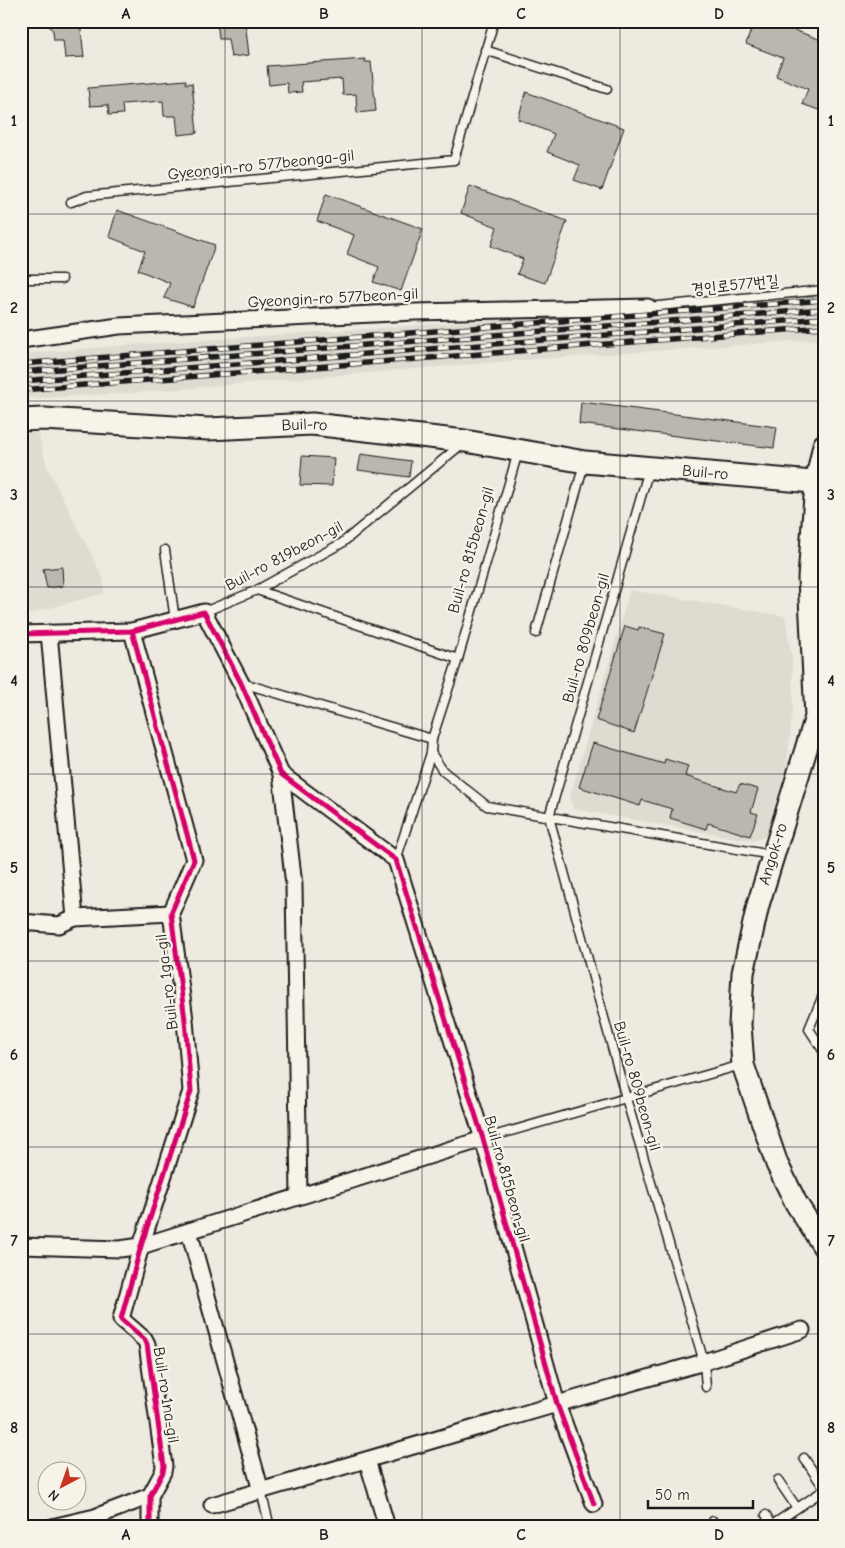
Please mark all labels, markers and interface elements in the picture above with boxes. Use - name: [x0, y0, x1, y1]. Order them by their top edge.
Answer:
- text: A: [122, 5, 131, 23]
- text: B: [319, 5, 329, 23]
- text: C: [516, 5, 526, 23]
- text: D: [714, 5, 724, 23]
- text: 1: [11, 112, 17, 130]
- text: 1: [828, 112, 834, 130]
- street label: Gyeongin-ro 577beonga-gil: [167, 146, 355, 184]
- street label: 경인로577번길: [690, 271, 780, 299]
- street label: Gyeongin-ro 577beon-gil: [247, 285, 419, 311]
- text: 2: [10, 299, 18, 317]
- text: 2: [827, 299, 835, 317]
- street label: Buil-ro: [281, 415, 329, 435]
- street label: Buil-ro: [681, 462, 729, 484]
- street label: Buil-ro 815beon-gil: [444, 485, 498, 615]
- text: 3: [10, 486, 18, 504]
- text: 3: [827, 486, 835, 504]
- street label: Buil-ro 819beon-gil: [222, 517, 346, 595]
- street label: Buil-ro 809beon-gil: [559, 571, 613, 705]
- text: 4: [10, 672, 18, 690]
- text: 4: [827, 672, 835, 690]
- street label: Angok-ro: [755, 821, 791, 887]
- text: 5: [10, 859, 18, 877]
- text: 5: [827, 859, 835, 877]
- street label: Buil-ro 1ga-gil: [152, 933, 182, 1031]
- street label: Buil-ro 809beon-gil: [610, 1019, 664, 1153]
- text: 6: [10, 1046, 18, 1064]
- text: 6: [827, 1046, 835, 1064]
- street label: Buil-ro 815beon-gil: [480, 1114, 534, 1244]
- text: 7: [10, 1232, 18, 1250]
- text: 7: [827, 1232, 835, 1250]
- street label: Buil-ro 1na-gil: [150, 1346, 182, 1444]
- text: 8: [10, 1419, 18, 1437]
- text: 8: [827, 1419, 835, 1437]
- north arrow: [38, 1460, 88, 1510]
- scale bar: [648, 1478, 752, 1510]
- text: N: [45, 1486, 63, 1505]
- text: 50 m: [655, 1486, 690, 1504]
- text: A: [122, 1526, 131, 1544]
- text: B: [319, 1526, 329, 1544]
- text: C: [516, 1526, 526, 1544]
- text: D: [714, 1526, 724, 1544]

